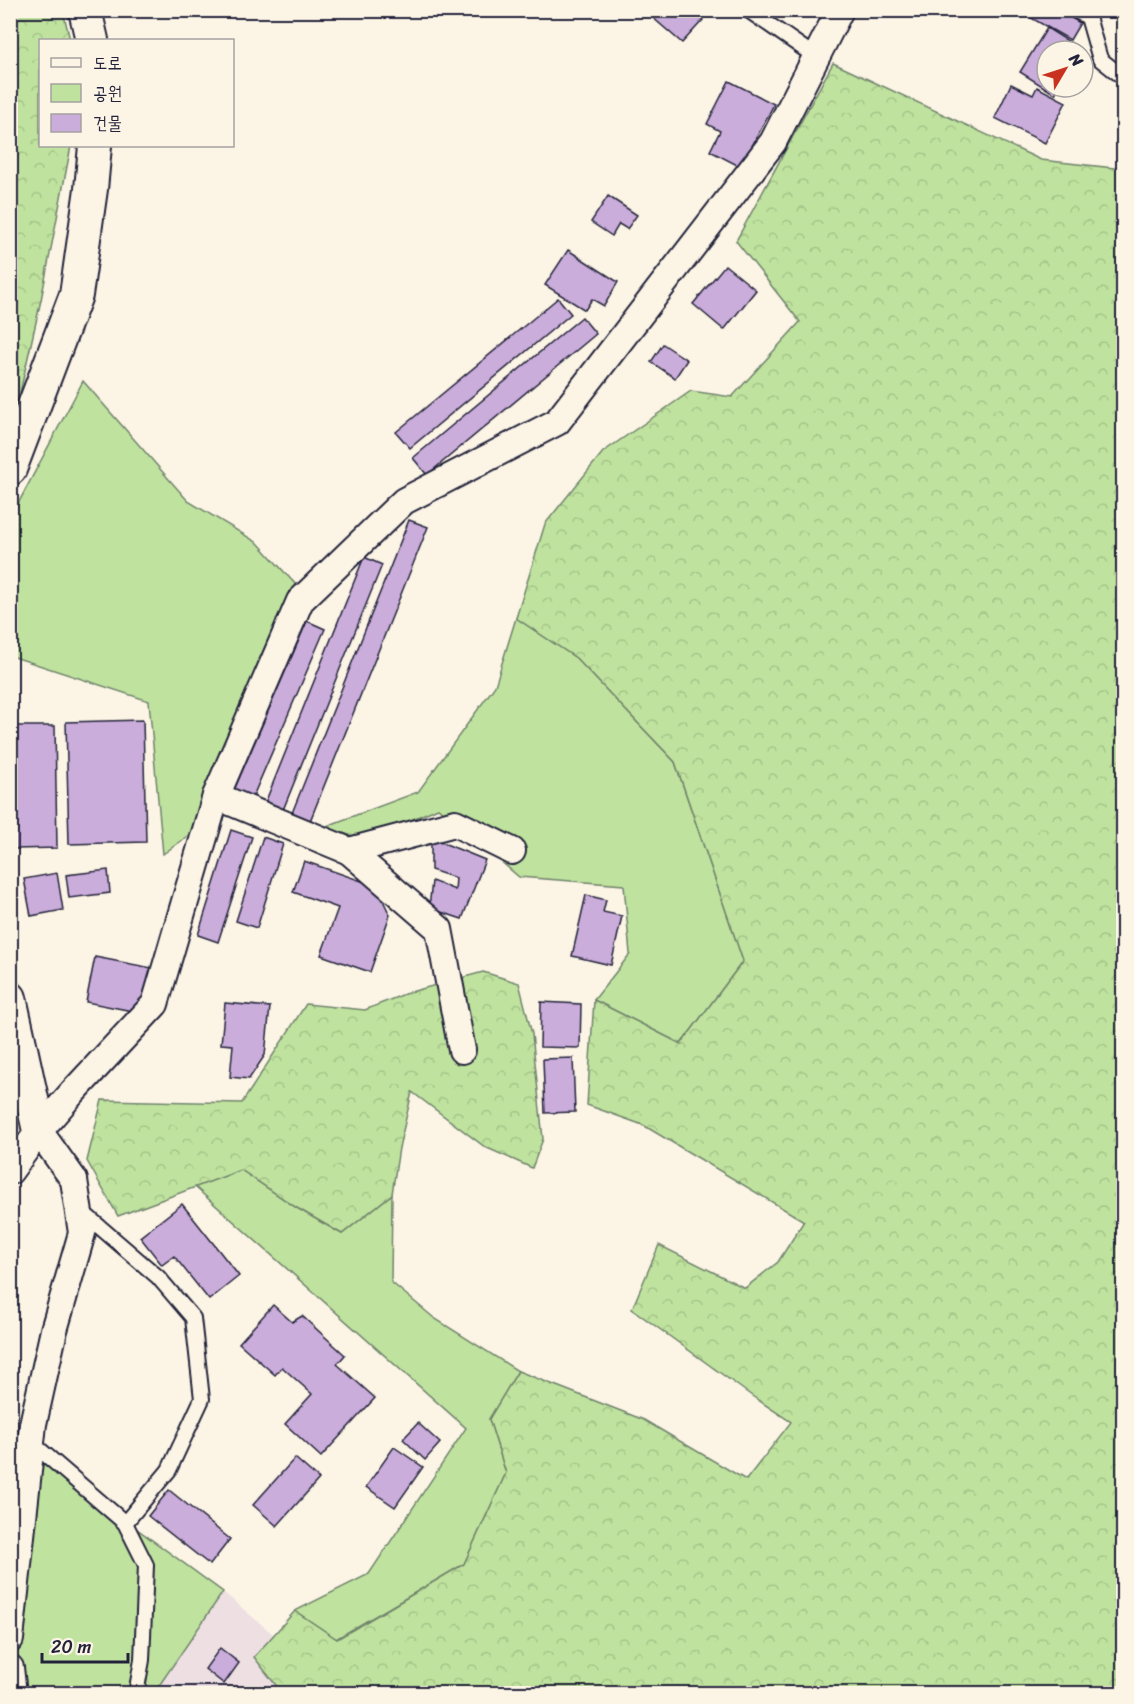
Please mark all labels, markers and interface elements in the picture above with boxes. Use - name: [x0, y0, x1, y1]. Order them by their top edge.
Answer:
- legend: [39, 39, 234, 147]
- north arrow: [1035, 39, 1095, 99]
- text: N: [1061, 46, 1092, 74]
- text: 도로: [93, 47, 122, 79]
- text: 공원: [93, 77, 122, 109]
- text: 건물: [93, 107, 122, 139]
- scale bar: [42, 1626, 128, 1664]
- text: 20 m: [51, 1631, 91, 1663]

